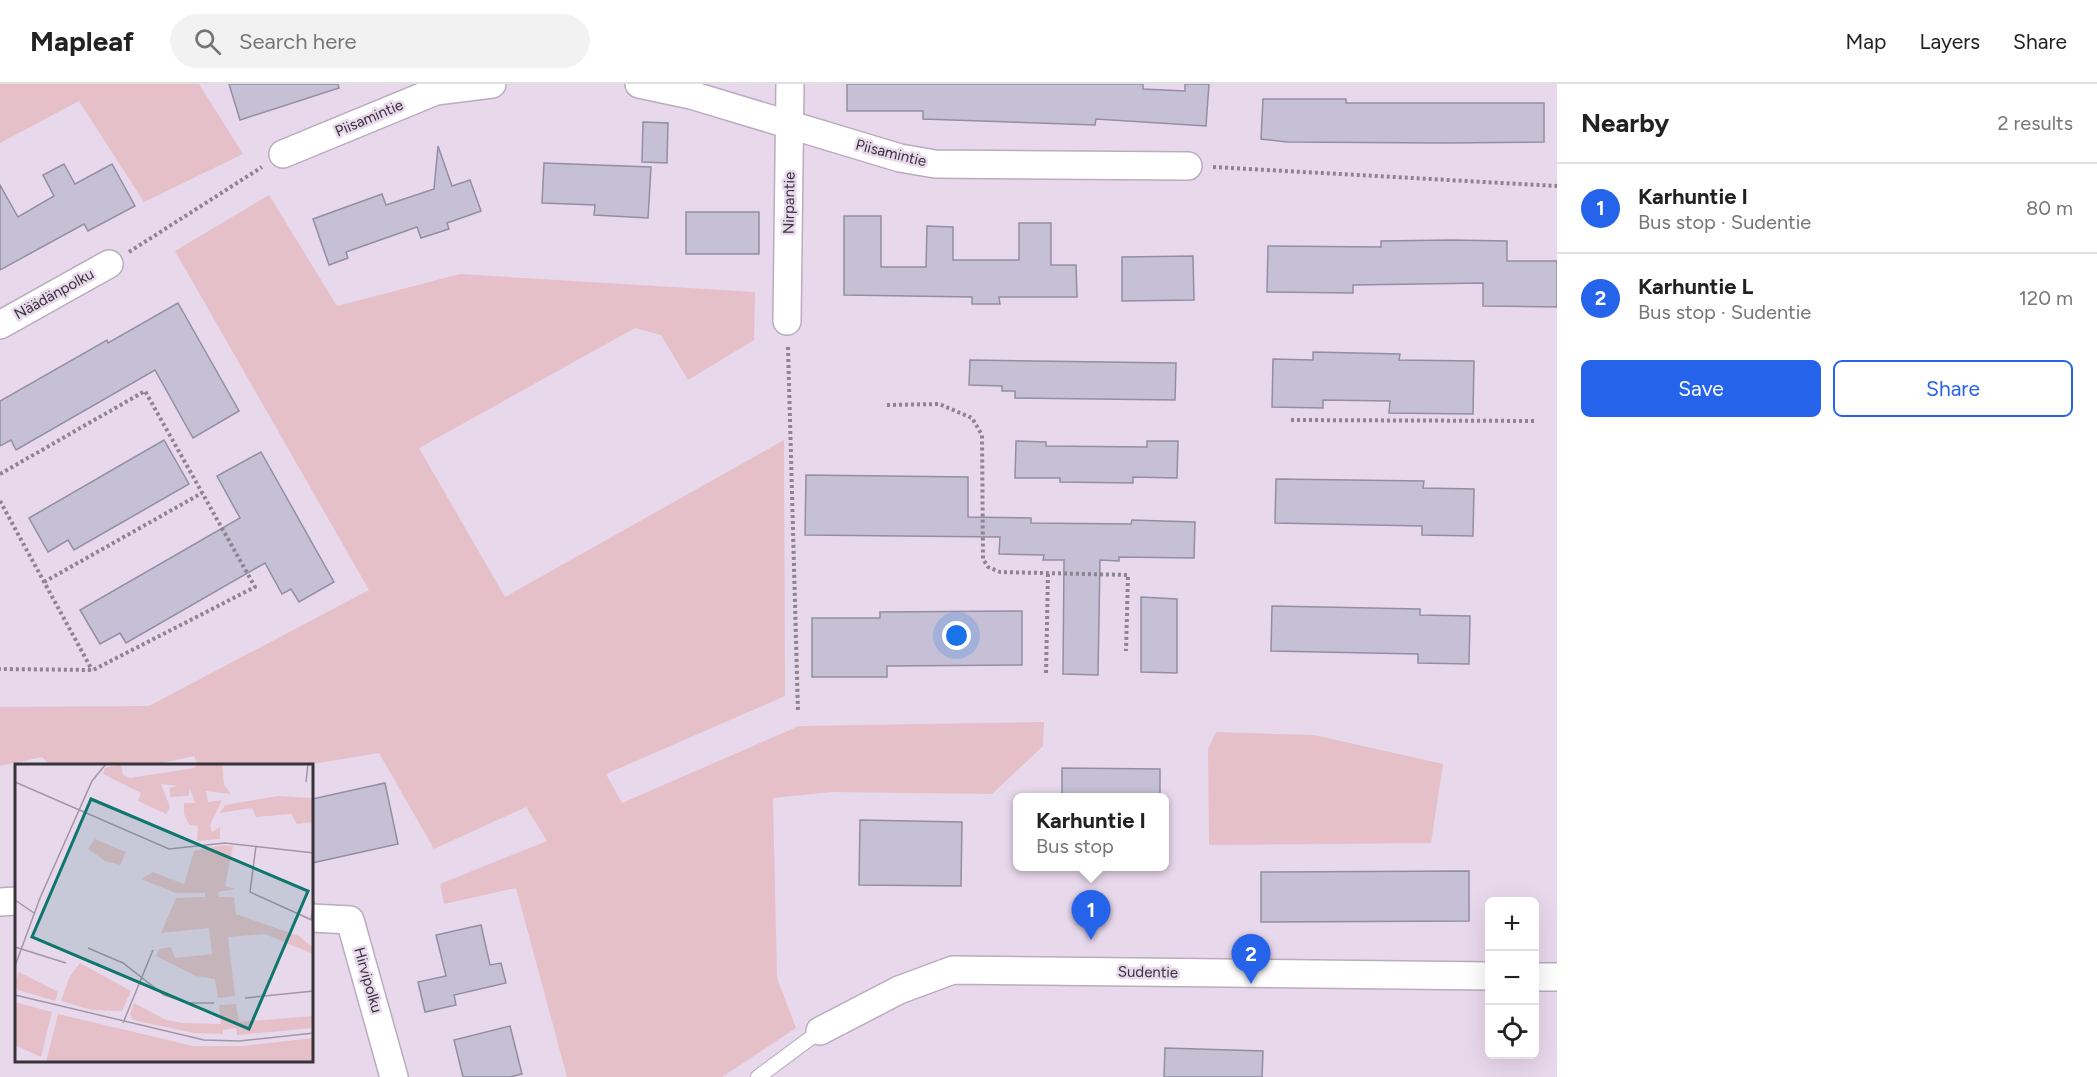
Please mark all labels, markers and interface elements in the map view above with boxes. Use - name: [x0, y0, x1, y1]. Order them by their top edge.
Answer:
- search box: [170, 14, 590, 68]
- text: Mapleaf: [30, 24, 134, 58]
- icon: search: [191, 25, 224, 58]
- text: Search here: [239, 28, 357, 55]
- text: Map: [1846, 29, 1886, 54]
- text: Layers: [1919, 29, 1980, 54]
- text: Share: [2013, 29, 2067, 54]
- street label: Piisamintie: [332, 96, 406, 140]
- text: Nearby: [1581, 107, 1669, 139]
- text: 2 results: [1997, 111, 2073, 135]
- street label: Piisamintie: [854, 136, 928, 170]
- street label: Nirpantie: [779, 172, 799, 234]
- text: Karhuntie I: [1638, 183, 1748, 210]
- text: 1: [1596, 196, 1605, 220]
- text: 80 m: [2026, 196, 2073, 220]
- text: Bus stop · Sudentie: [1638, 210, 1811, 234]
- street label: Näädänpolku: [11, 265, 97, 323]
- text: Karhuntie L: [1638, 273, 1753, 300]
- text: 2: [1595, 286, 1606, 310]
- text: 120 m: [2019, 286, 2073, 310]
- text: Bus stop · Sudentie: [1638, 300, 1811, 324]
- button: Save: [1581, 360, 1821, 417]
- button: Share: [1833, 360, 2073, 417]
- your location: [942, 621, 971, 650]
- inset map: [15, 764, 314, 1062]
- popup: [1013, 793, 1169, 871]
- text: Karhuntie I: [1036, 807, 1146, 834]
- text: Bus stop: [1036, 834, 1114, 858]
- pin: 1: [1072, 890, 1110, 940]
- map controls: [1485, 897, 1539, 1059]
- button: +: [1485, 897, 1539, 951]
- pin: 2: [1232, 934, 1270, 984]
- street label: Hirvipolku: [350, 945, 386, 1015]
- button: −: [1485, 951, 1539, 1005]
- street label: Sudentie: [1118, 962, 1178, 982]
- button: locate: [1485, 1005, 1539, 1059]

